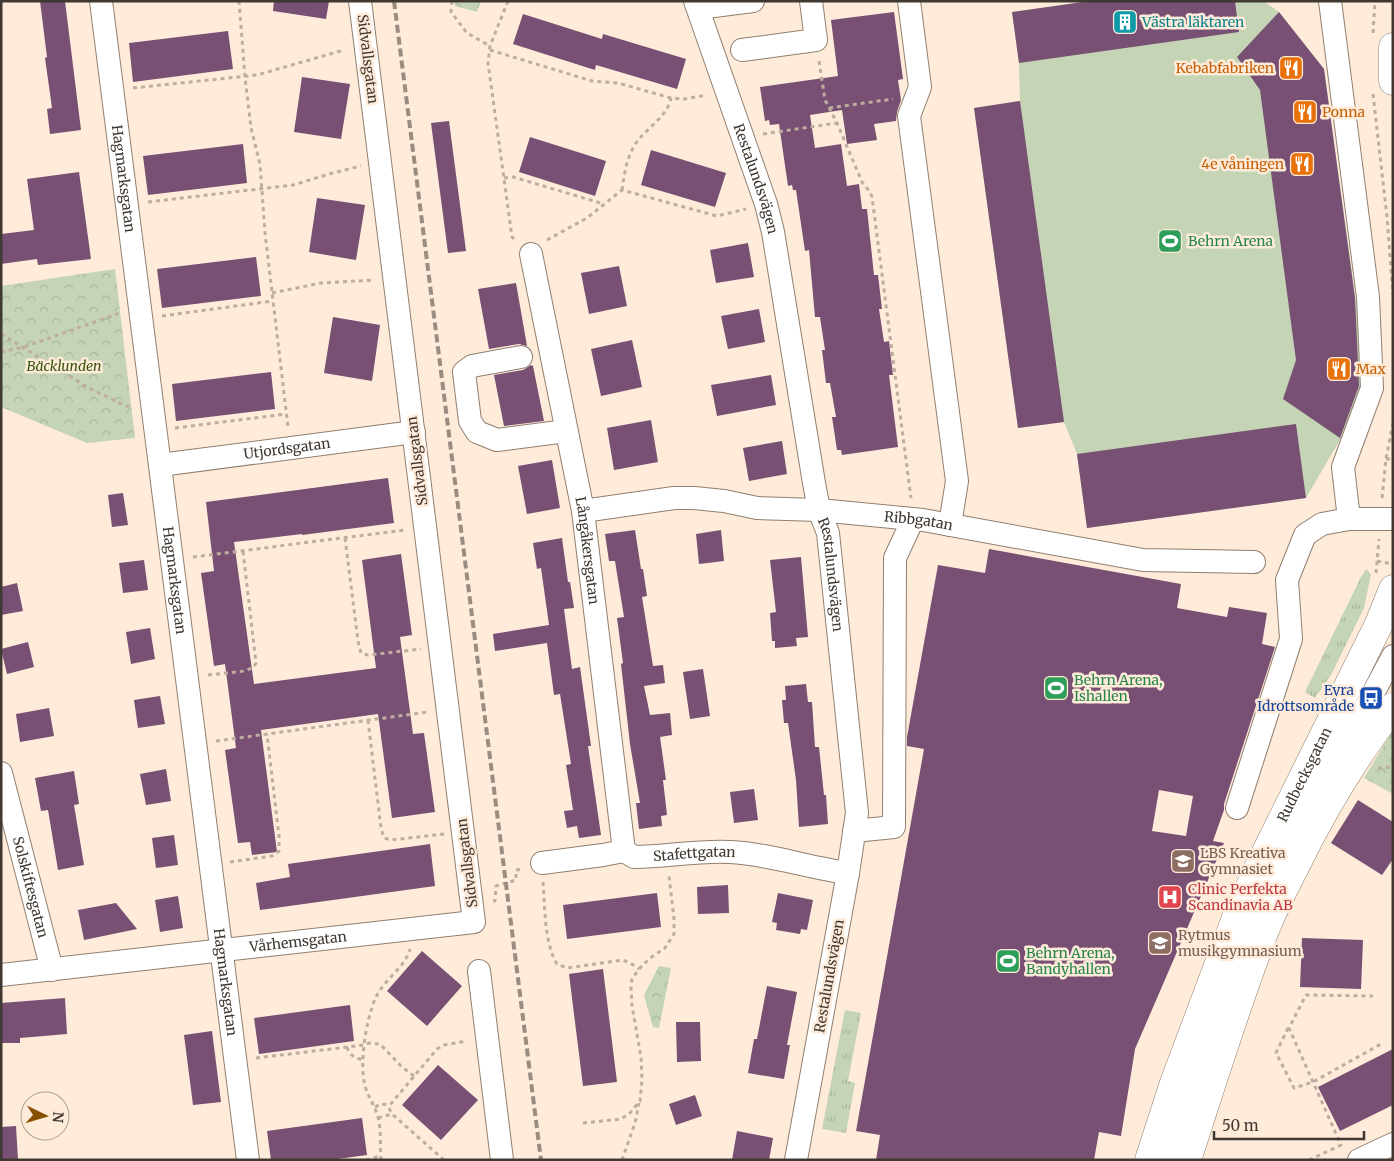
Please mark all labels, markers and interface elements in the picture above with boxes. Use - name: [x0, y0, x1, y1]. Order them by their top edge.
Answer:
- building icon: Västra läktaren: [1112, 9, 1138, 35]
- street label: Sidvallsgatan: [354, 13, 382, 105]
- place label: Västra läktaren: [1141, 13, 1244, 31]
- restaurant icon: Kebabfabriken: [1278, 55, 1304, 81]
- place label: Kebabfabriken: [1176, 59, 1274, 77]
- restaurant icon: Ponna: [1292, 99, 1318, 125]
- place label: Ponna: [1322, 103, 1366, 121]
- street label: Restalundsvägen: [730, 121, 782, 236]
- street label: Hagmarksgatan: [108, 124, 139, 234]
- restaurant icon: 4e våningen: [1289, 151, 1315, 177]
- place label: 4e våningen: [1201, 155, 1284, 173]
- sports icon: Behrn Arena: [1157, 228, 1183, 254]
- place label: Behrn Arena: [1188, 232, 1274, 250]
- restaurant icon: Max: [1326, 356, 1352, 382]
- park label: Bäcklunden: [27, 357, 101, 375]
- place label: Max: [1356, 360, 1386, 378]
- street label: Sidvallsgatan: [403, 415, 431, 507]
- street label: Utjordsgatan: [242, 434, 331, 463]
- street label: Långåkersgatan: [571, 495, 603, 606]
- street label: Ribbgatan: [883, 507, 954, 534]
- street label: Restalundsvägen: [814, 515, 847, 632]
- street label: Hagmarksgatan: [159, 525, 190, 635]
- place label: Behrn Arena, Ishallen: [1074, 671, 1163, 705]
- sports icon: Behrn Arena, Ishallen: [1043, 675, 1069, 701]
- place label: Eyra Idrottsområde: [1257, 681, 1354, 715]
- bus stop icon: Eyra Idrottsområde: [1358, 685, 1384, 711]
- street label: Rudbecksgatan: [1273, 724, 1335, 825]
- street label: Sidvallsgatan: [453, 817, 481, 909]
- street label: Solskiftesgatan: [9, 835, 52, 940]
- street label: Stafettgatan: [652, 843, 736, 865]
- place label: LBS Kreativa Gymnasiet: [1200, 844, 1286, 878]
- school or university icon: LBS Kreativa Gymnasiet: [1170, 848, 1196, 874]
- place label: Clinic Perfekta Scandinavia AB: [1188, 880, 1293, 914]
- hospital icon: Clinic Perfekta Scandinavia AB: [1157, 884, 1183, 910]
- street label: Restalundsvägen: [810, 918, 848, 1034]
- place label: Rytmus musikgymnasium: [1178, 926, 1302, 960]
- street label: Hagmarksgatan: [210, 927, 241, 1037]
- street label: Vårhemsgatan: [248, 927, 348, 956]
- school or university icon: Rytmus musikgymnasium: [1147, 930, 1173, 956]
- place label: Behrn Arena, Bandyhallen: [1026, 944, 1115, 978]
- sports icon: Behrn Arena, Bandyhallen: [995, 948, 1021, 974]
- north arrow: [20, 1091, 70, 1141]
- scale bar: [1214, 1108, 1364, 1140]
- text: N: [49, 1111, 67, 1123]
- text: 50 m: [1222, 1116, 1259, 1135]

